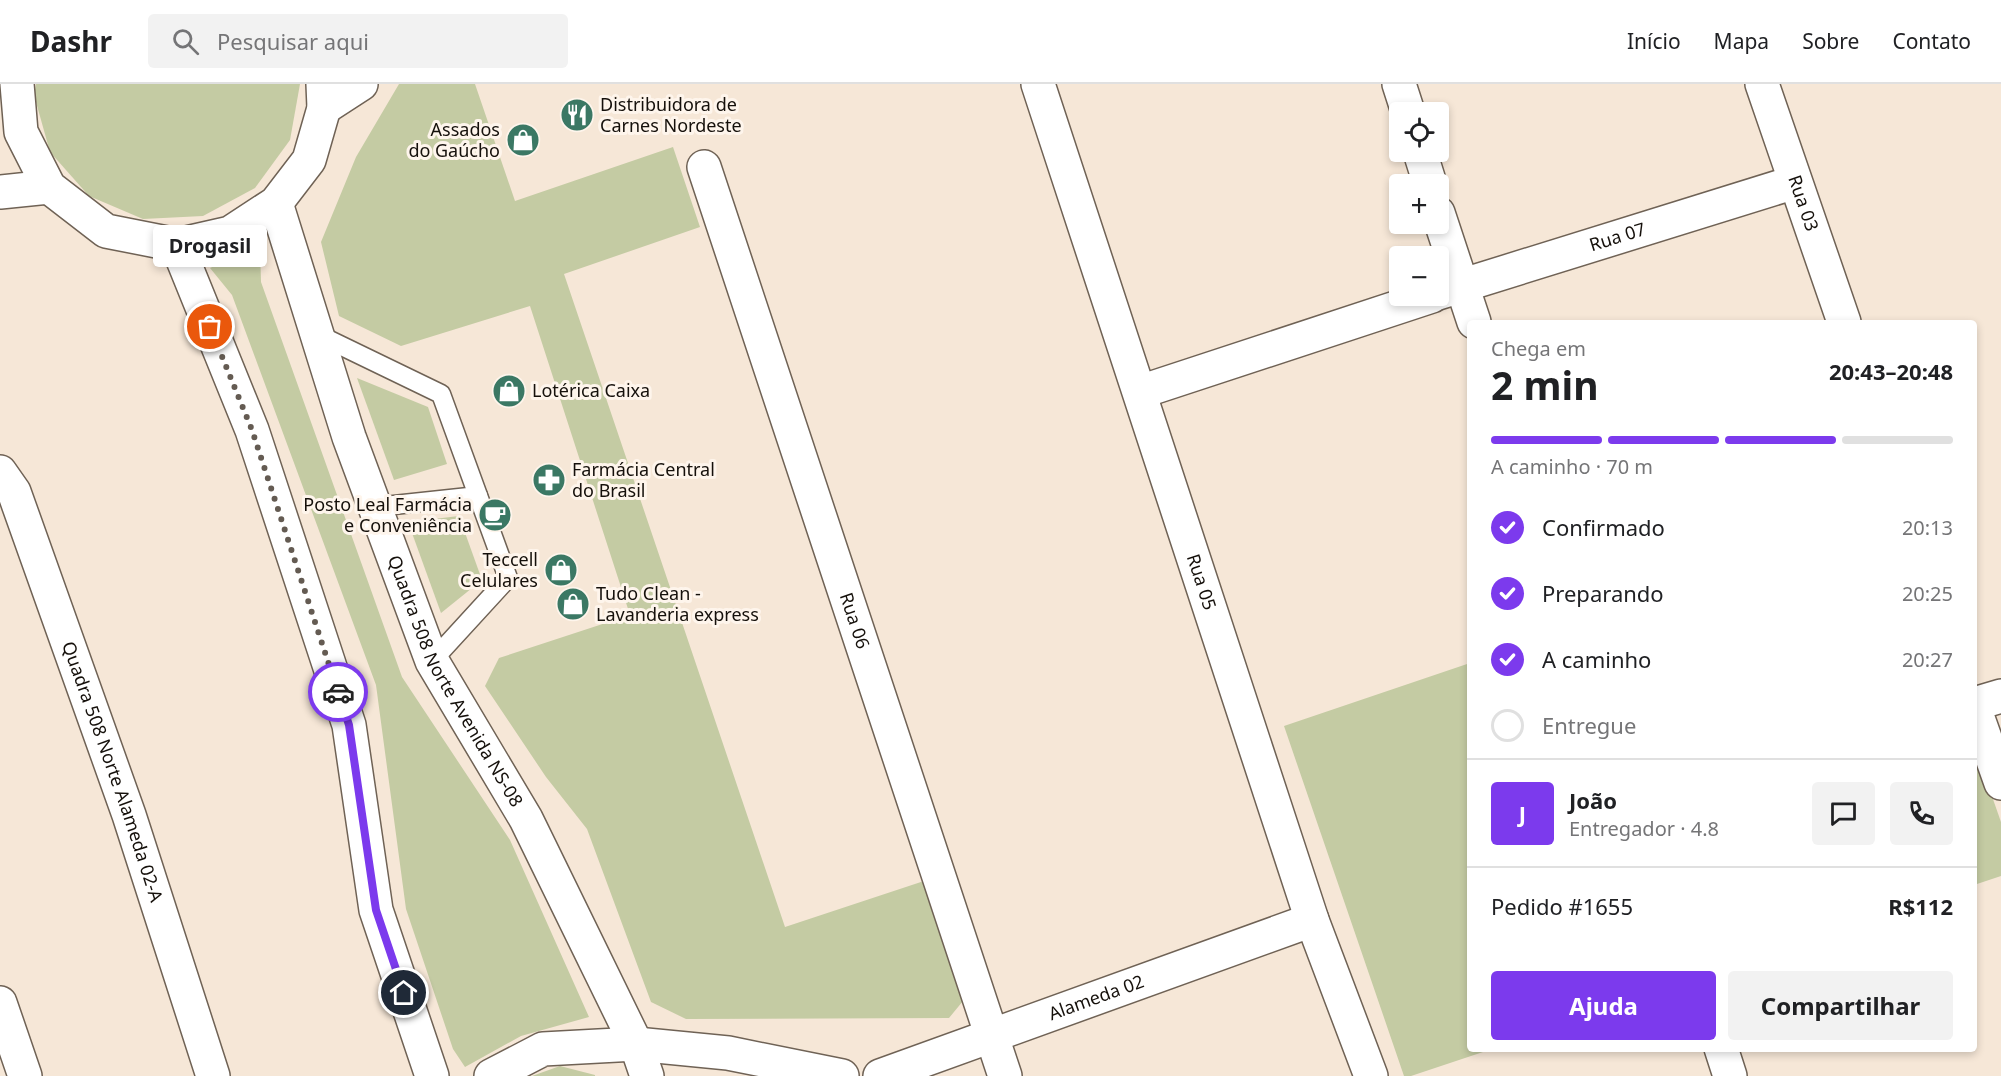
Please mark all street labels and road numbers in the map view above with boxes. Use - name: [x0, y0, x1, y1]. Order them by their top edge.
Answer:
- street label: Rua 03: [1783, 172, 1825, 234]
- street label: Rua 07: [1586, 216, 1648, 256]
- street label: Rua 05: [1182, 550, 1223, 613]
- street label: Quadra 508 Norte Avenida NS-08: [383, 552, 529, 811]
- street label: Rua 06: [835, 589, 876, 652]
- street label: Quadra 508 Norte Alameda 02-A: [57, 638, 169, 905]
- street label: Alameda 02: [1045, 969, 1147, 1025]

